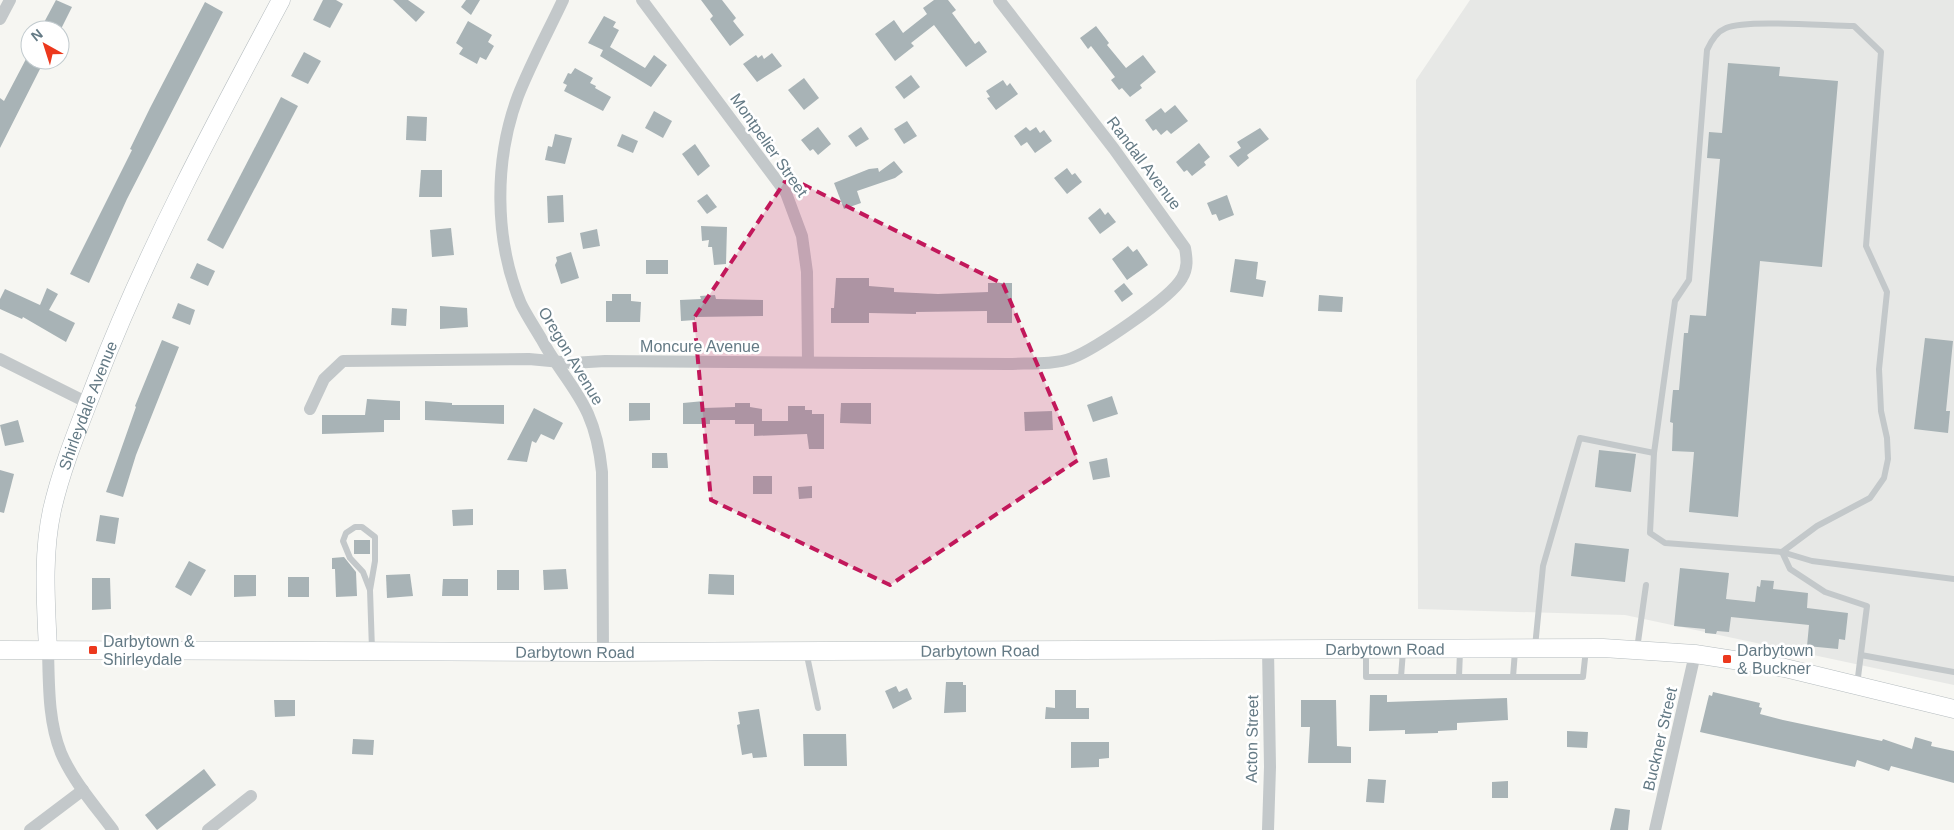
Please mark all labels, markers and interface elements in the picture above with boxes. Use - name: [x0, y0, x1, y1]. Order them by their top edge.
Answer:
- north arrow: [20, 20, 70, 70]
- text: N: [28, 25, 46, 44]
- street label: Montpelier Street: [727, 90, 811, 200]
- street label: Randall Avenue: [1104, 113, 1184, 213]
- street label: Oregon Avenue: [535, 304, 607, 408]
- street label: Shirleydale Avenue: [55, 338, 120, 472]
- street label: Moncure Avenue: [640, 338, 760, 355]
- place label: Darbytown & Shirleydale: [103, 633, 195, 668]
- street label: Darbytown Road: [1325, 640, 1445, 658]
- street label: Darbytown Road: [920, 642, 1040, 659]
- place label: Darbytown & Buckner: [1737, 642, 1813, 677]
- street label: Darbytown Road: [515, 643, 635, 661]
- marker: Darbytown & Shirleydale: [87, 644, 99, 656]
- marker: Darbytown & Buckner: [1721, 653, 1733, 665]
- street label: Buckner Street: [1640, 685, 1680, 792]
- street label: Acton Street: [1243, 694, 1261, 783]

